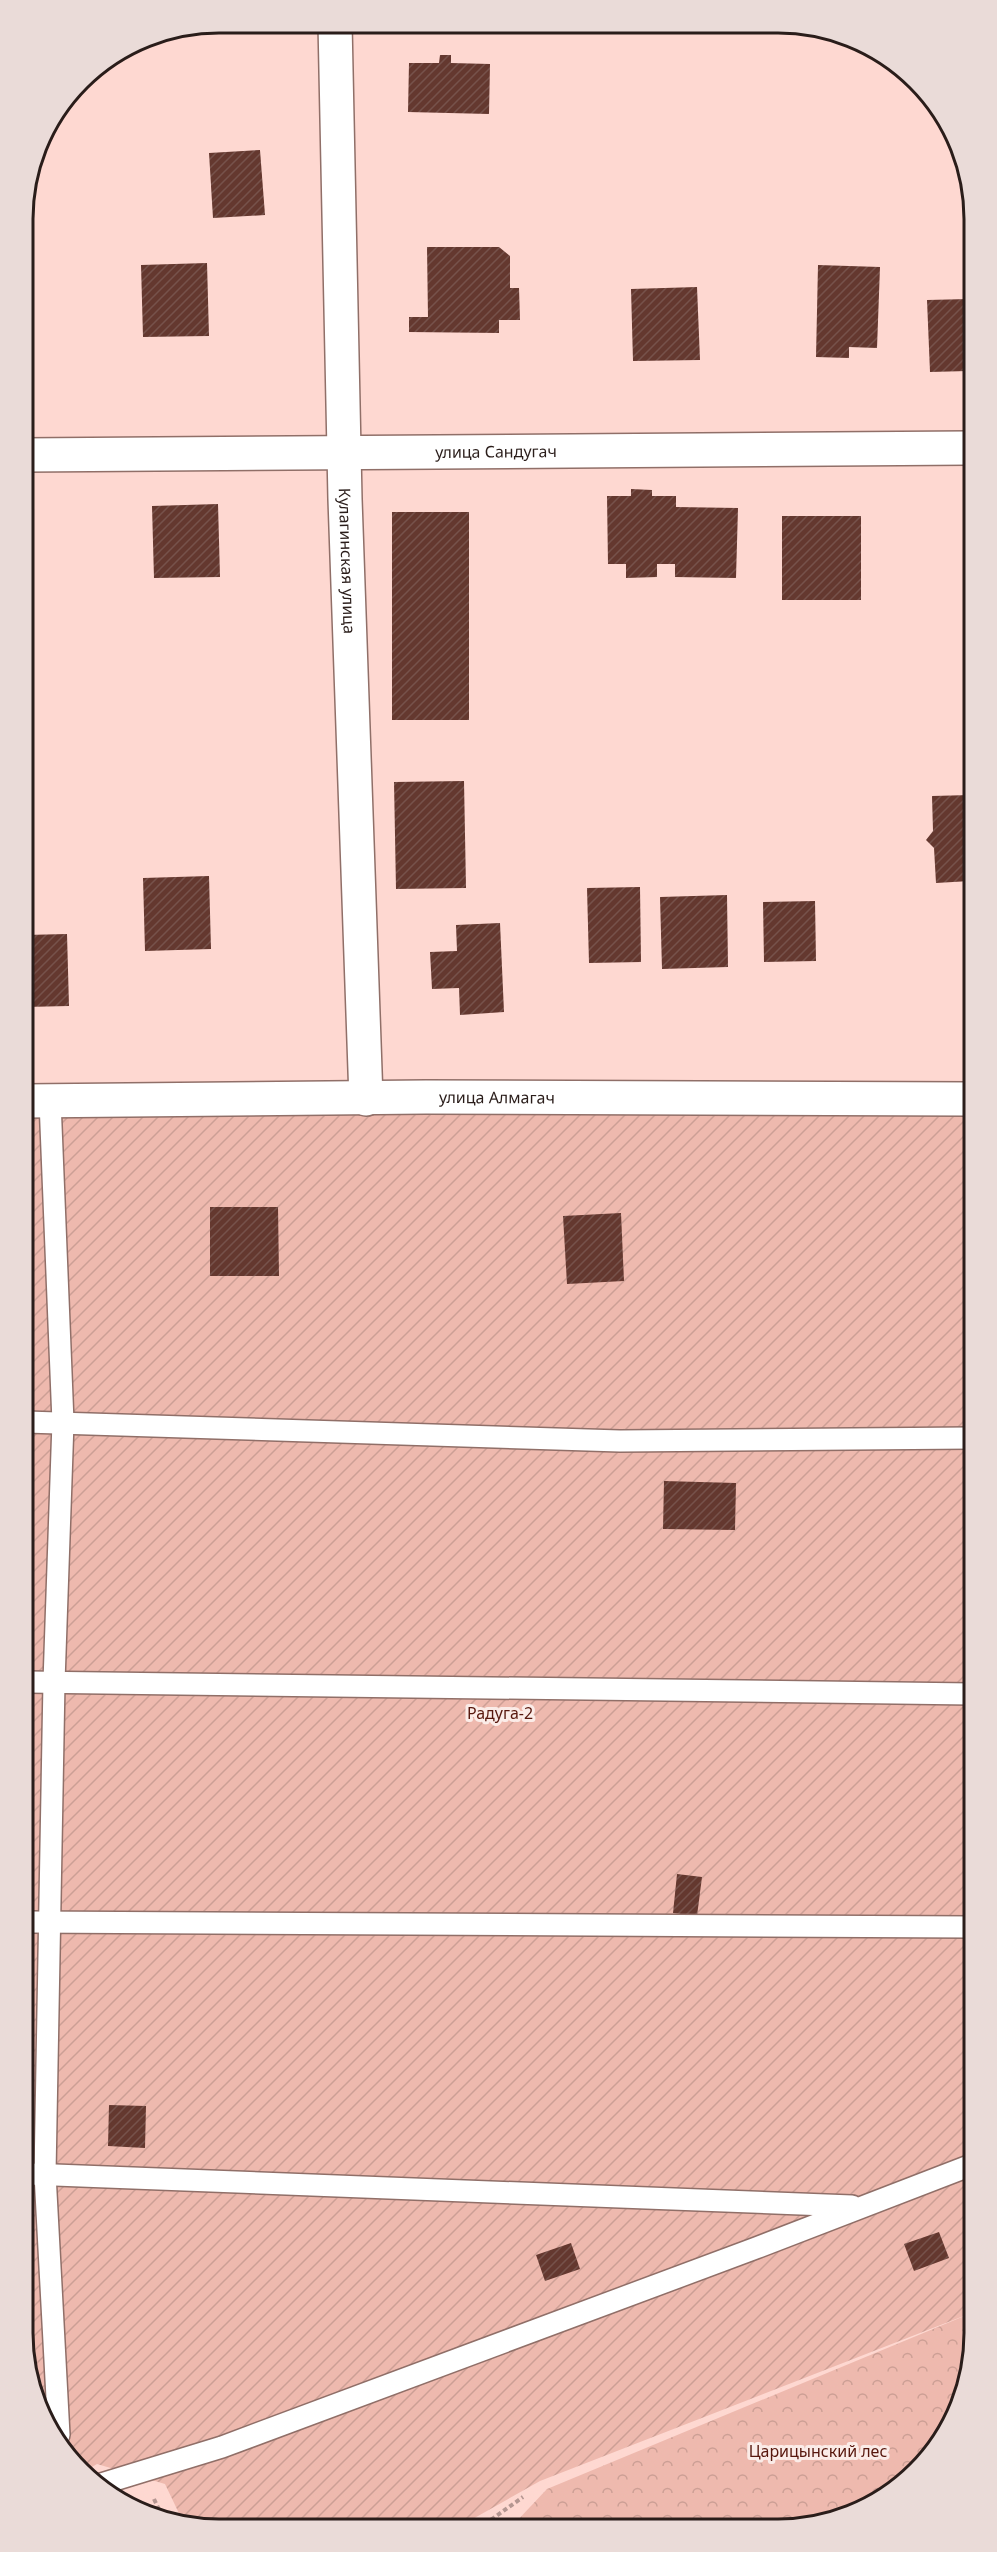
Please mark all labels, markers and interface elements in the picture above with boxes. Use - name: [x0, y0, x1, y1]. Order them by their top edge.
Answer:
- street label: улица Сандугач: [435, 440, 557, 463]
- street label: Кулагинская улица: [334, 488, 361, 634]
- street label: улица Алмагач: [439, 1086, 555, 1108]
- park label: Радуга-2: [467, 1702, 533, 1724]
- park label: Царицынский лес: [749, 2440, 887, 2462]

